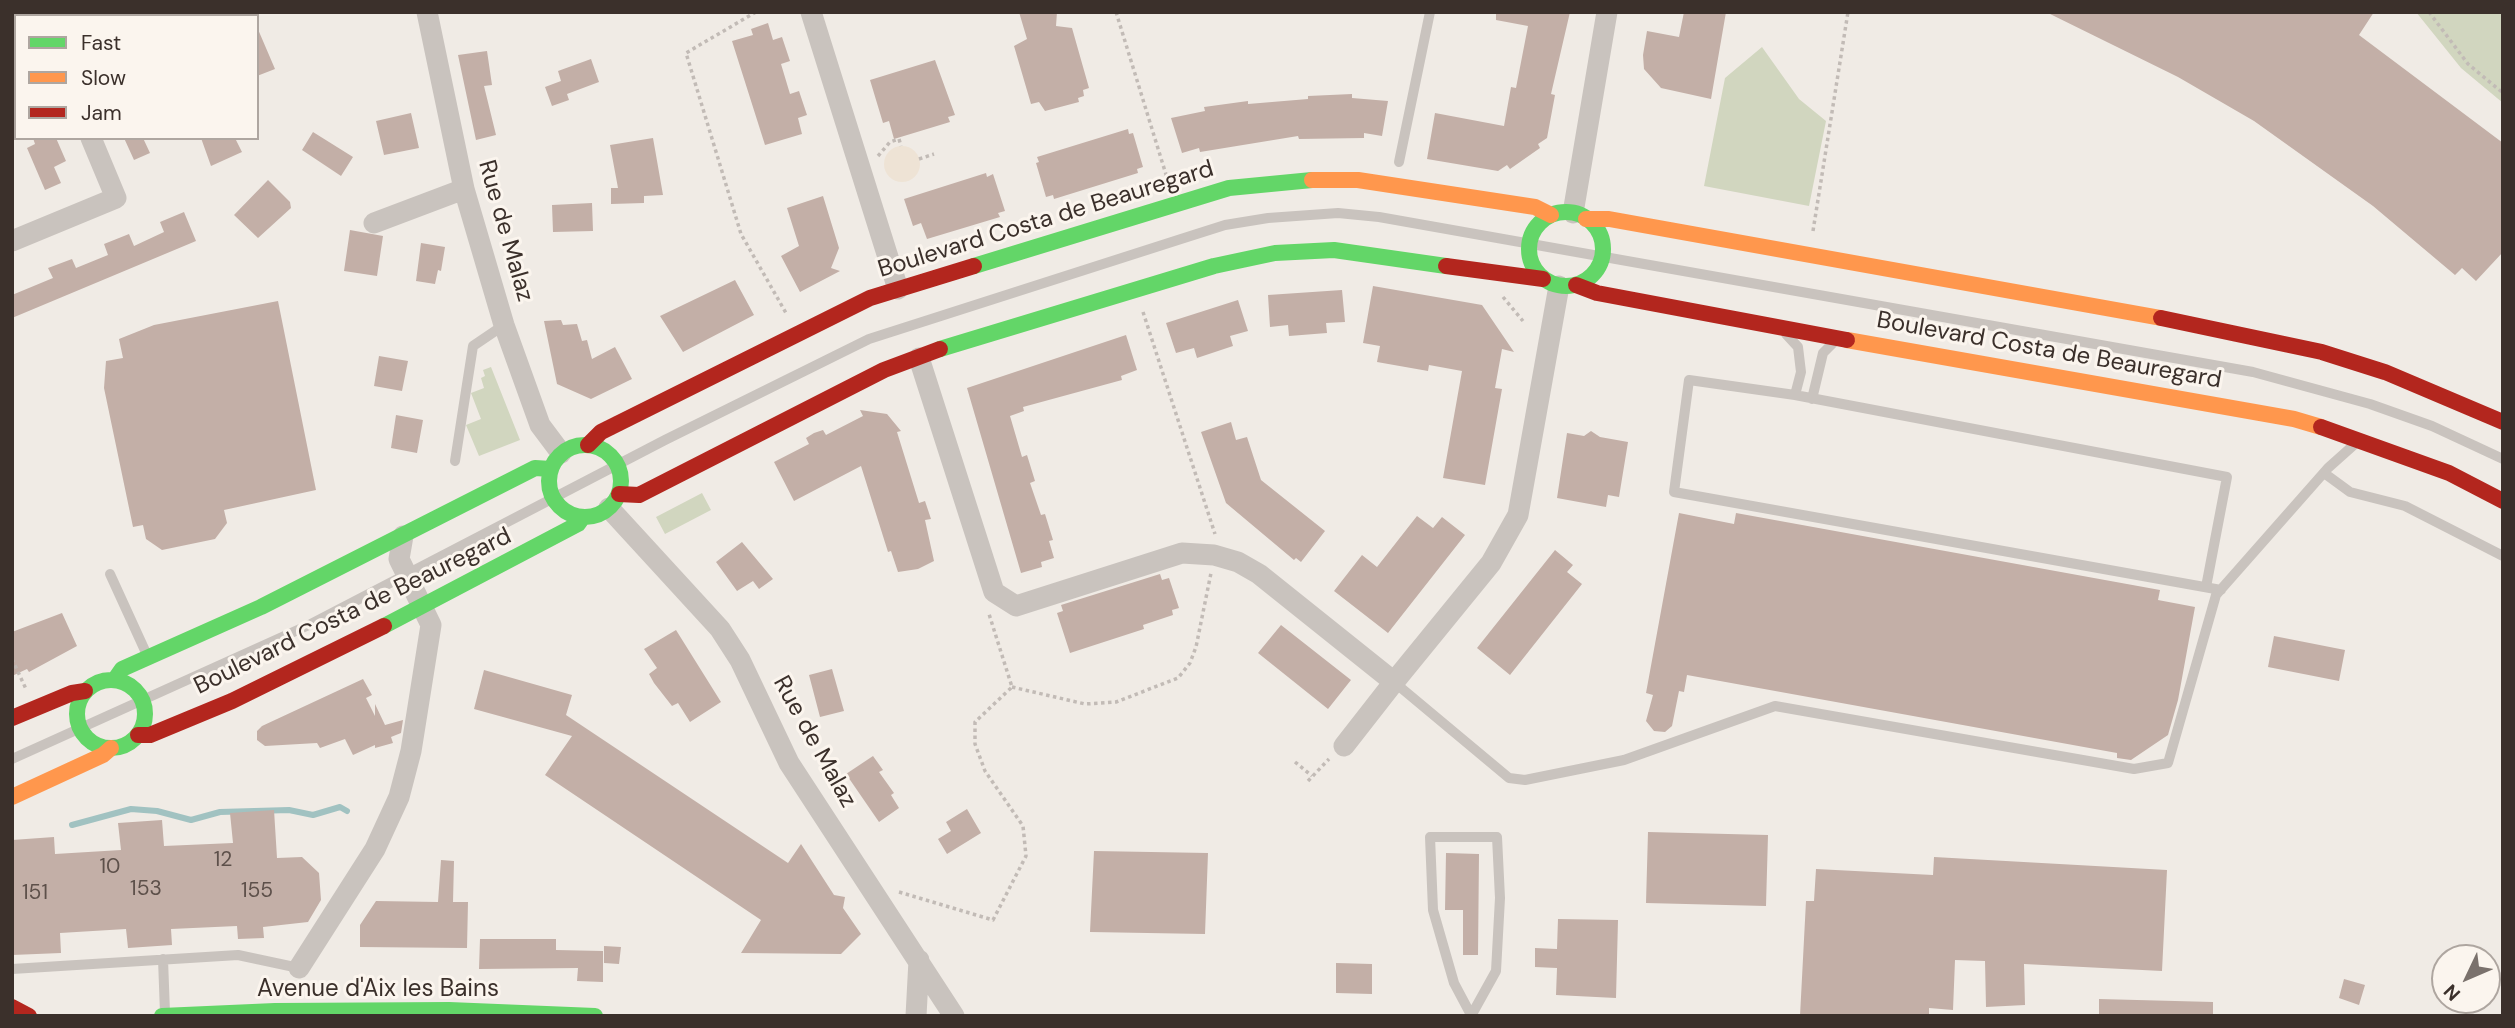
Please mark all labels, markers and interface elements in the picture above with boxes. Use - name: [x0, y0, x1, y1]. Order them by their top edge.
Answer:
- legend: [14, 14, 259, 140]
- text: Fast: [81, 29, 121, 57]
- text: Slow: [81, 64, 126, 92]
- text: Jam: [81, 99, 122, 127]
- street label: Boulevard Costa de Beauregard: [875, 155, 1217, 285]
- street label: Rue de Malaz: [471, 157, 539, 305]
- street label: Boulevard Costa de Beauregard: [1874, 306, 2224, 396]
- street label: Boulevard Costa de Beauregard: [190, 522, 516, 702]
- street label: Rue de Malaz: [766, 671, 862, 813]
- house number: 12: [214, 847, 232, 873]
- house number: 10: [100, 854, 120, 880]
- house number: 153: [130, 876, 162, 902]
- house number: 155: [241, 878, 273, 904]
- house number: 151: [22, 880, 48, 906]
- north arrow: [2431, 944, 2501, 1014]
- street label: Avenue d'Aix les Bains: [257, 976, 499, 1004]
- text: N: [2438, 979, 2466, 1006]

